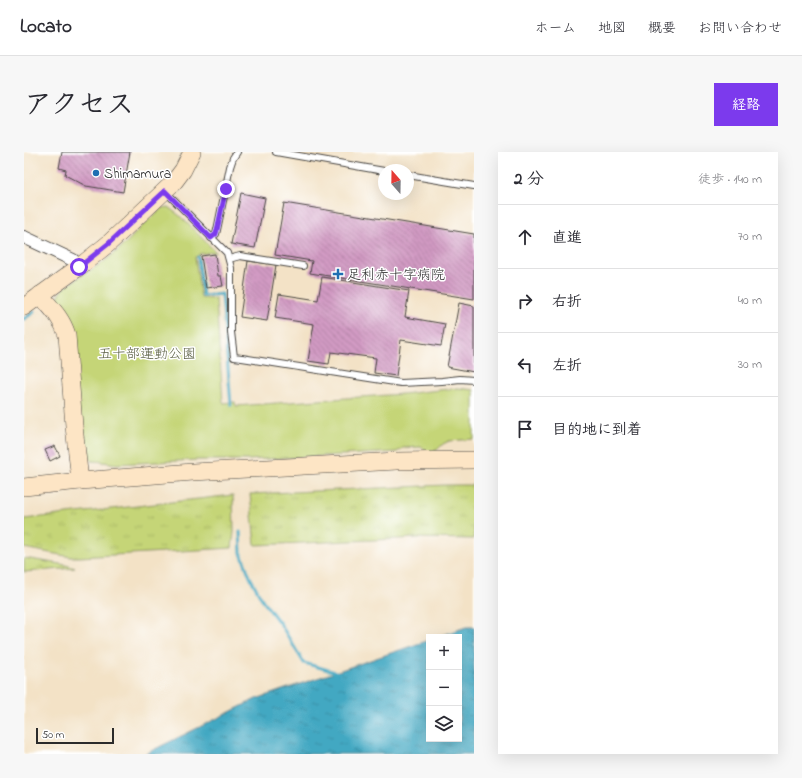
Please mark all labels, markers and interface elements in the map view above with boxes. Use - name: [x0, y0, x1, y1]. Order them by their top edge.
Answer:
- text: Locato: [20, 14, 72, 41]
- text: ホーム: [535, 18, 576, 39]
- text: 地図: [598, 18, 626, 39]
- text: 概要: [648, 18, 676, 39]
- text: お問い合わせ: [698, 18, 782, 39]
- button: 経路: [714, 83, 778, 126]
- text: アクセス: [24, 86, 134, 127]
- place label: Shimamura: [104, 164, 171, 185]
- north arrow: [378, 164, 414, 200]
- text: 2 分: [514, 167, 544, 192]
- marker: Shimamura: [91, 168, 101, 178]
- text: 徒歩 · 140 m: [698, 170, 762, 189]
- route end: [217, 180, 235, 198]
- icon: ahead: [514, 226, 536, 248]
- text: 直進: [552, 227, 582, 249]
- text: 70 m: [738, 227, 762, 246]
- route start: [70, 258, 88, 276]
- place label: 足利赤十字病院: [347, 265, 445, 286]
- marker: 足利赤十字病院: [332, 268, 344, 280]
- icon: right: [514, 290, 536, 312]
- text: 右折: [552, 291, 582, 313]
- text: 40 m: [738, 291, 762, 310]
- park label: 五十部運動公園: [98, 344, 196, 365]
- icon: left: [514, 354, 536, 376]
- text: 左折: [552, 355, 582, 377]
- text: 30 m: [738, 355, 762, 374]
- icon: arrive: [514, 418, 536, 440]
- text: 目的地に到着: [552, 419, 642, 441]
- map controls: [426, 634, 462, 742]
- button: +: [426, 634, 462, 670]
- button: −: [426, 670, 462, 706]
- button: layers: [426, 706, 462, 742]
- scale bar: [36, 726, 114, 745]
- text: 50 m: [42, 727, 64, 743]

